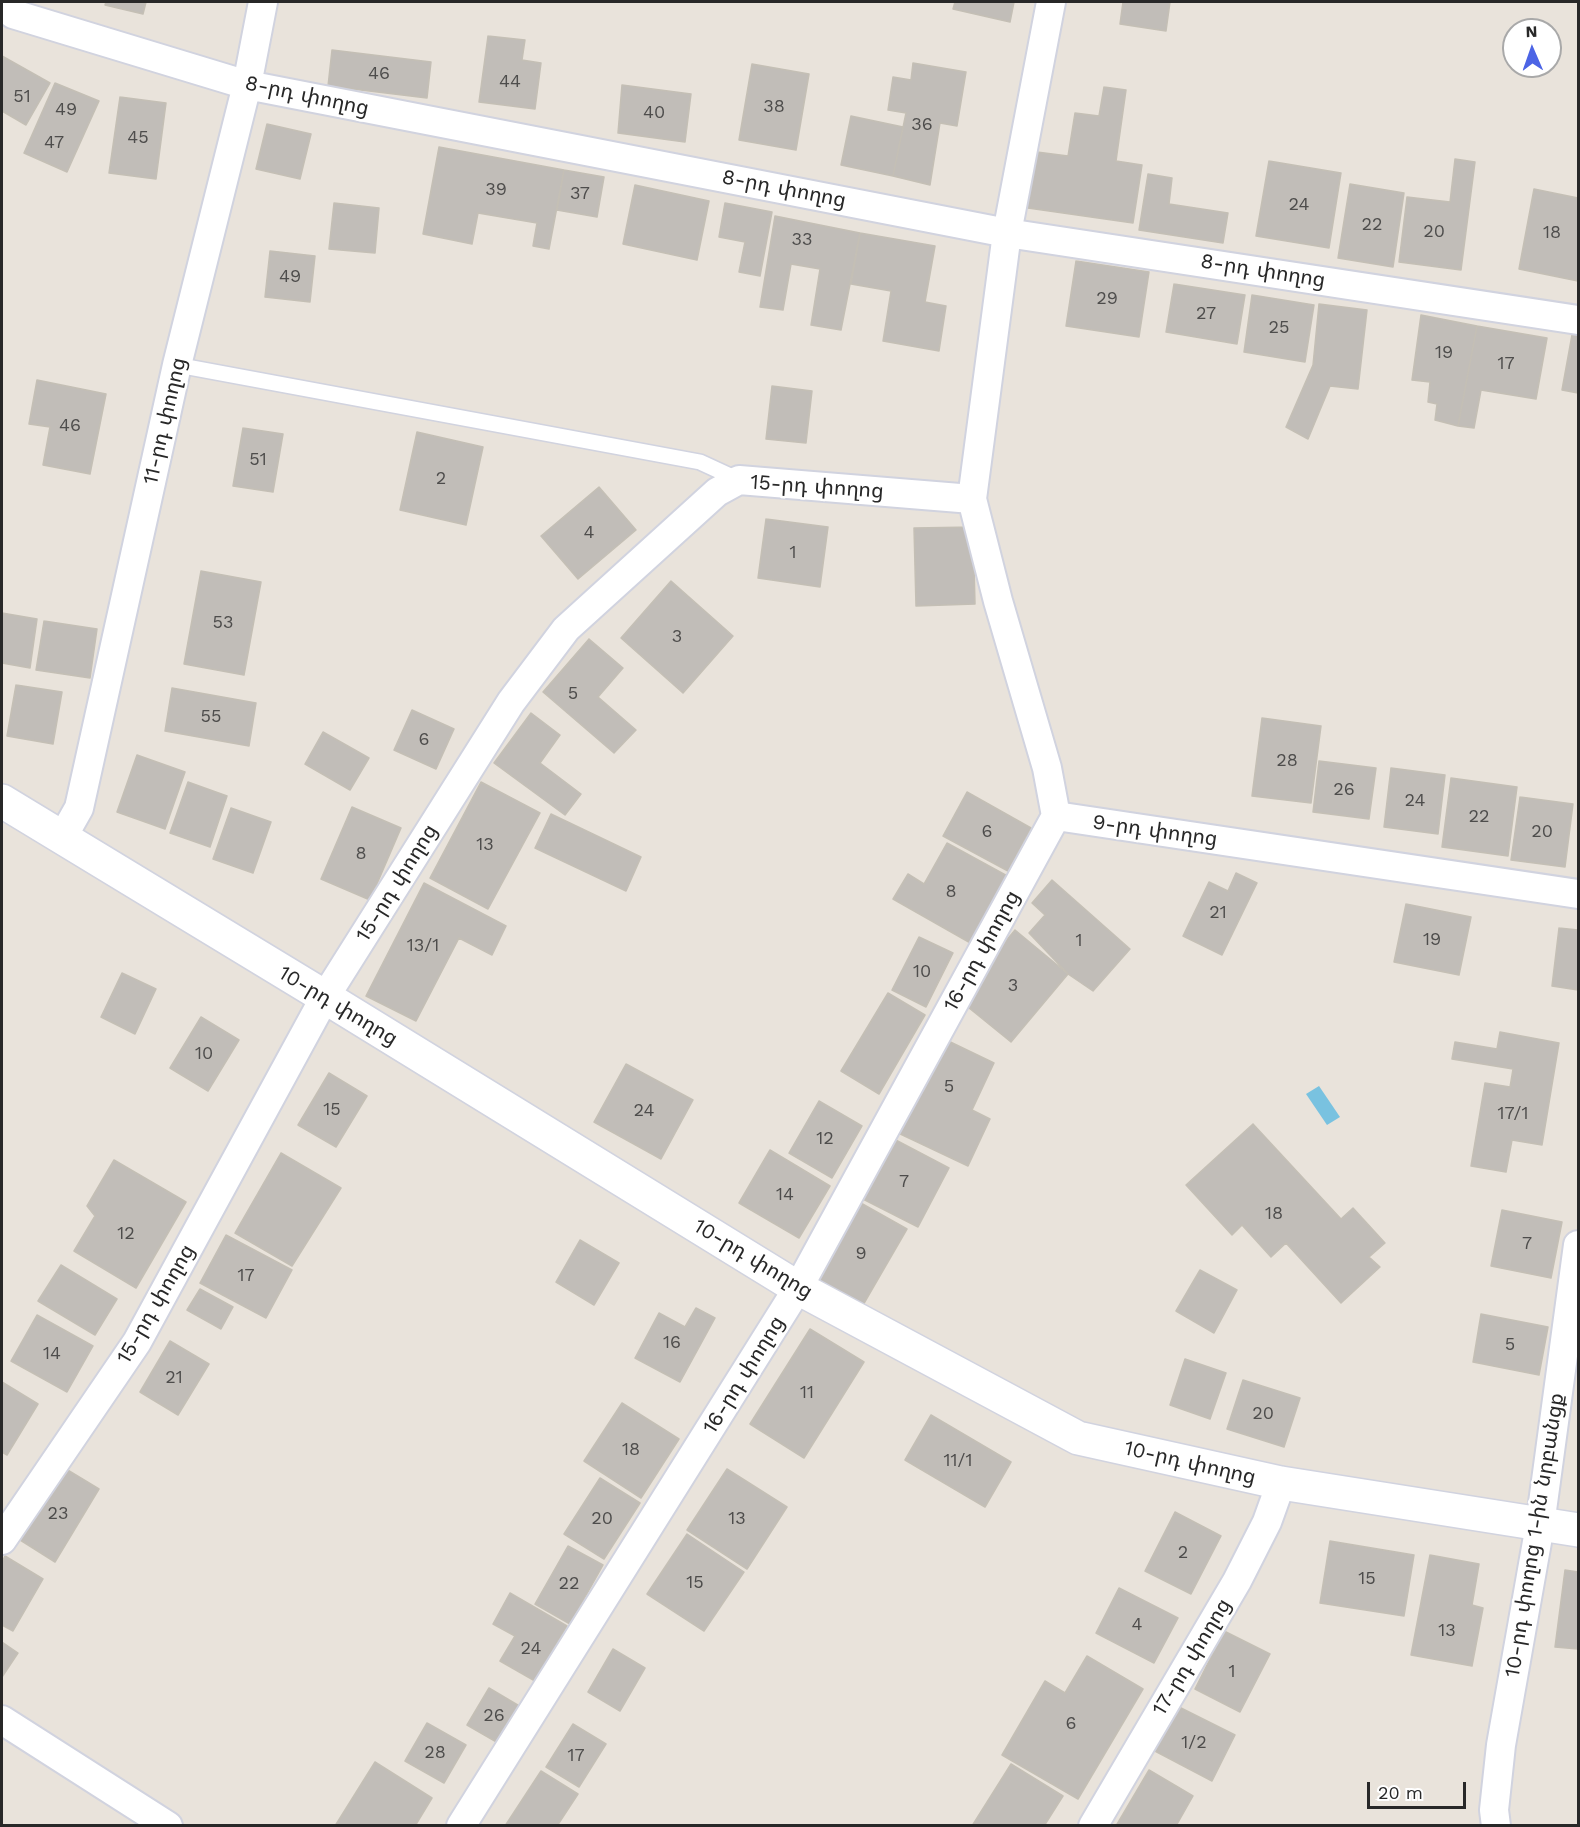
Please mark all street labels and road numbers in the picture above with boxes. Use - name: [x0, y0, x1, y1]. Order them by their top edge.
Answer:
- street label: 8-րդ փողոց: [243, 71, 371, 121]
- street label: 8-րդ փողոց: [720, 165, 848, 213]
- street label: 8-րդ փողոց: [1199, 249, 1327, 293]
- street label: 11-րդ փողոց: [138, 355, 192, 487]
- street label: 15-րդ փողոց: [750, 470, 884, 504]
- street label: 9-րդ փողոց: [1091, 810, 1219, 852]
- street label: 15-րդ փողոց: [351, 820, 443, 946]
- street label: 16-րդ փողոց: [938, 886, 1026, 1016]
- street label: 10-րդ փողոց: [274, 961, 402, 1051]
- street label: 10-րդ փողոց: [689, 1214, 817, 1304]
- street label: 15-րդ փողոց: [112, 1240, 200, 1368]
- street label: 16-րդ փողոց: [698, 1311, 790, 1439]
- street label: 10-րդ փողոց 1-ին նրբանցք: [1500, 1391, 1570, 1679]
- street label: 10-րդ փողոց: [1122, 1436, 1258, 1490]
- street label: 17-րդ փողոց: [1147, 1594, 1237, 1720]

